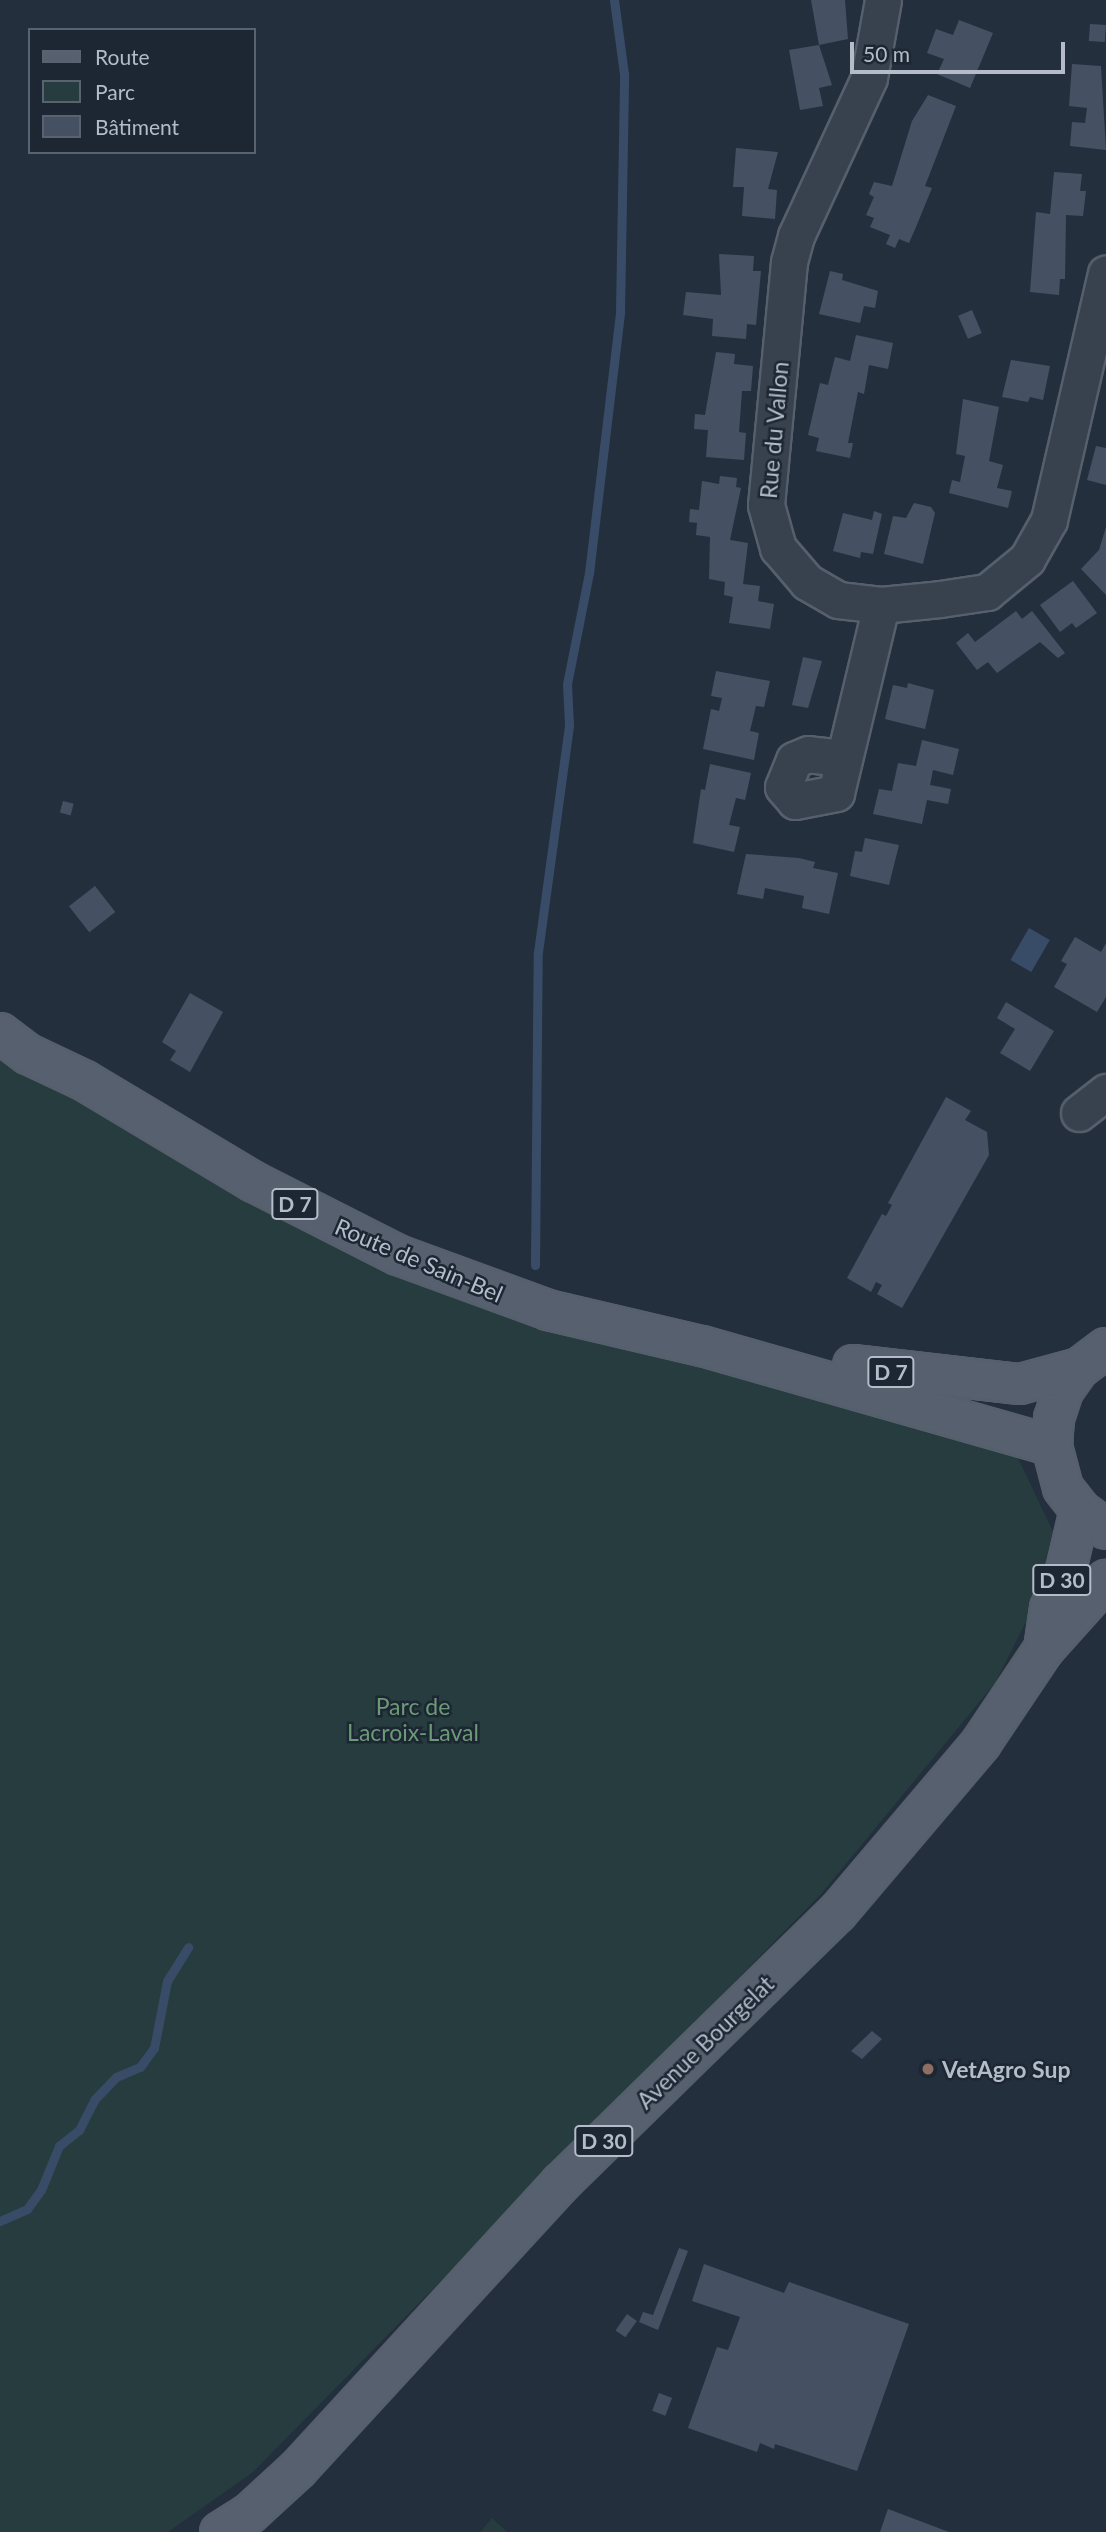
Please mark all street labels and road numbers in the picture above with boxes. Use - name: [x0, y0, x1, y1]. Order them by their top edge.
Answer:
- street label: Rue du Vallon: [754, 360, 794, 500]
- road number: D 7: [270, 1186, 320, 1222]
- street label: Route de Sain-Bel: [331, 1212, 507, 1308]
- road number: D 7: [866, 1354, 916, 1390]
- road number: D 30: [1032, 1562, 1092, 1598]
- street label: Avenue Bourgelat: [631, 1970, 779, 2114]
- road number: D 30: [574, 2124, 634, 2158]

